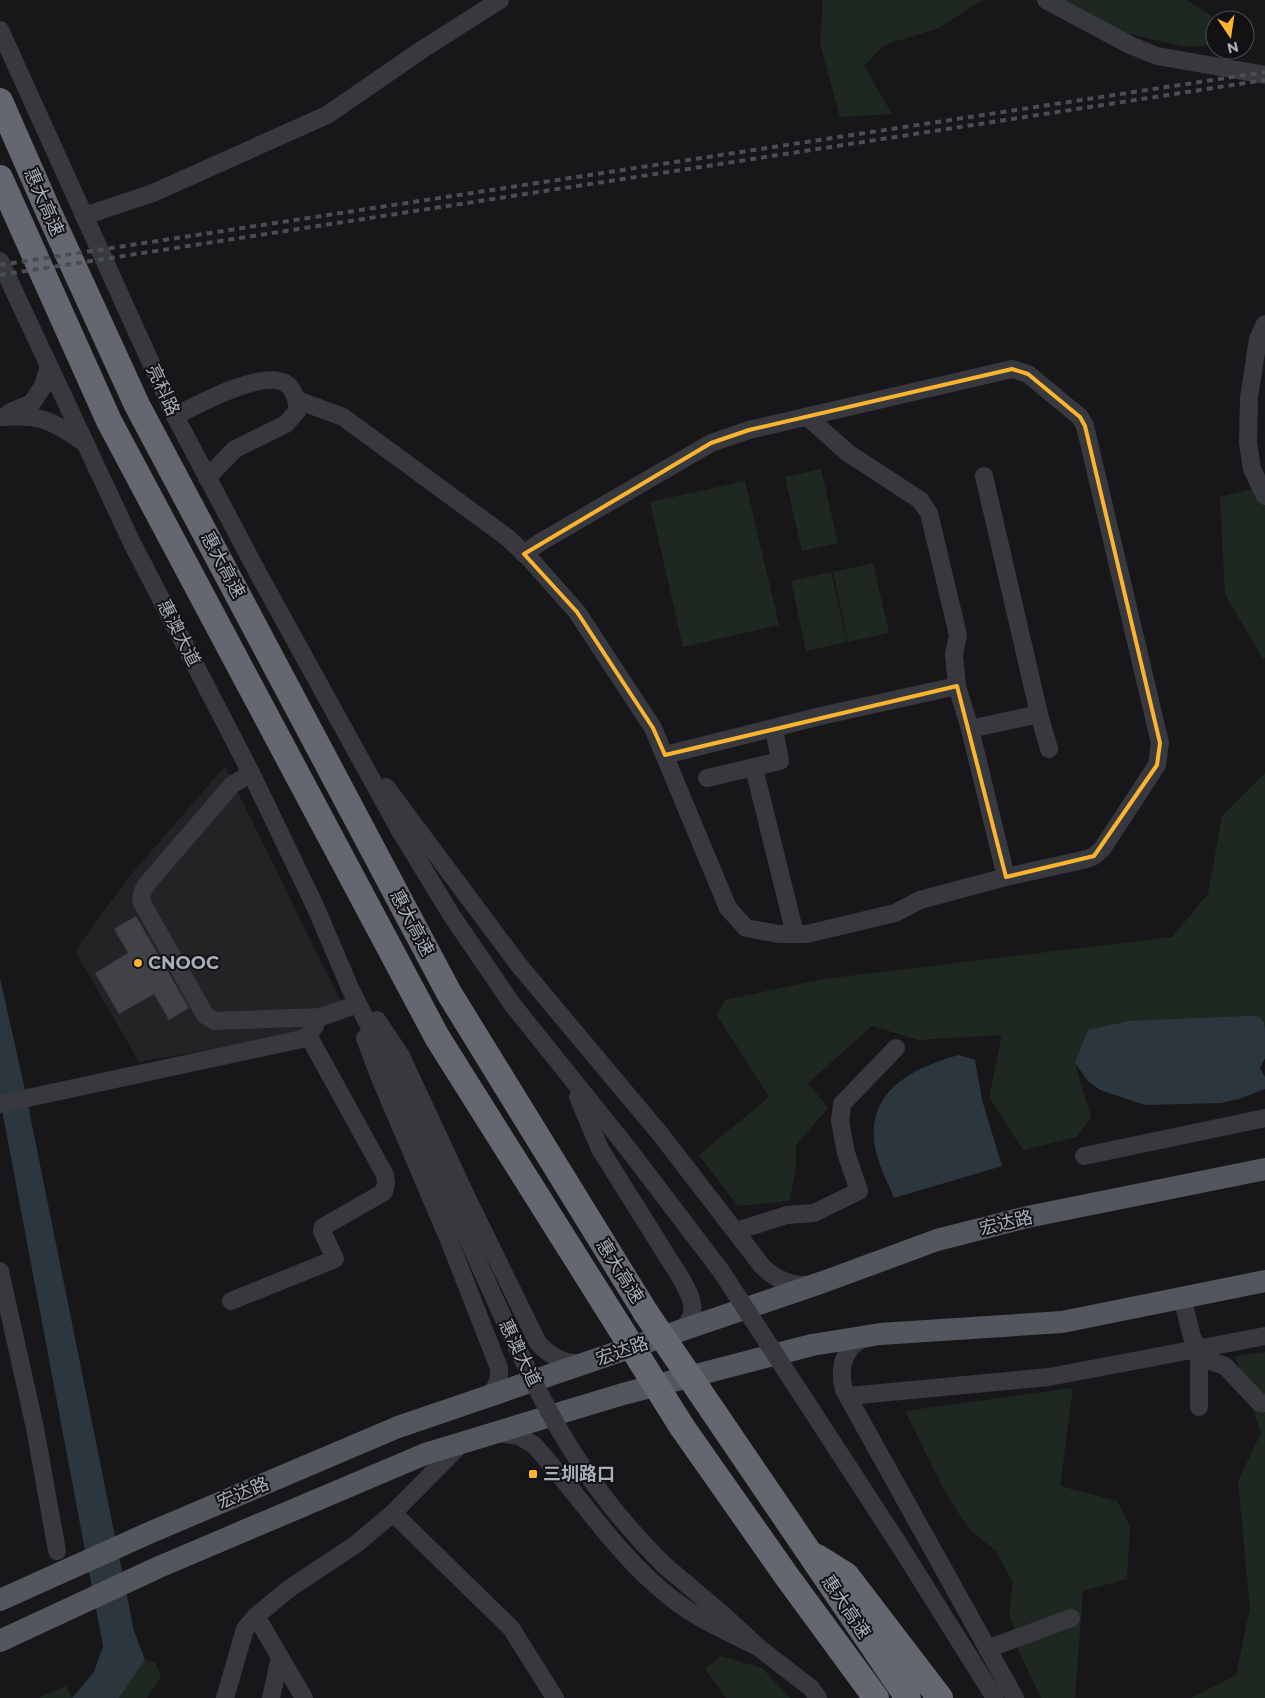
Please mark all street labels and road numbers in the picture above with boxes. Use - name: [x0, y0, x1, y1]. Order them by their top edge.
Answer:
- street label: 惠大高速: [19, 165, 69, 239]
- street label: 亮科路: [142, 361, 184, 419]
- street label: 惠大高速: [196, 528, 250, 602]
- street label: 惠澳大道: [153, 596, 205, 670]
- street label: 惠大高速: [385, 886, 439, 960]
- street label: 宏达路: [977, 1206, 1035, 1240]
- street label: 惠大高速: [592, 1235, 648, 1307]
- street label: 惠澳大道: [494, 1316, 546, 1390]
- street label: 宏达路: [593, 1332, 651, 1370]
- street label: 宏达路: [214, 1472, 272, 1514]
- street label: 惠大高速: [817, 1571, 875, 1643]

